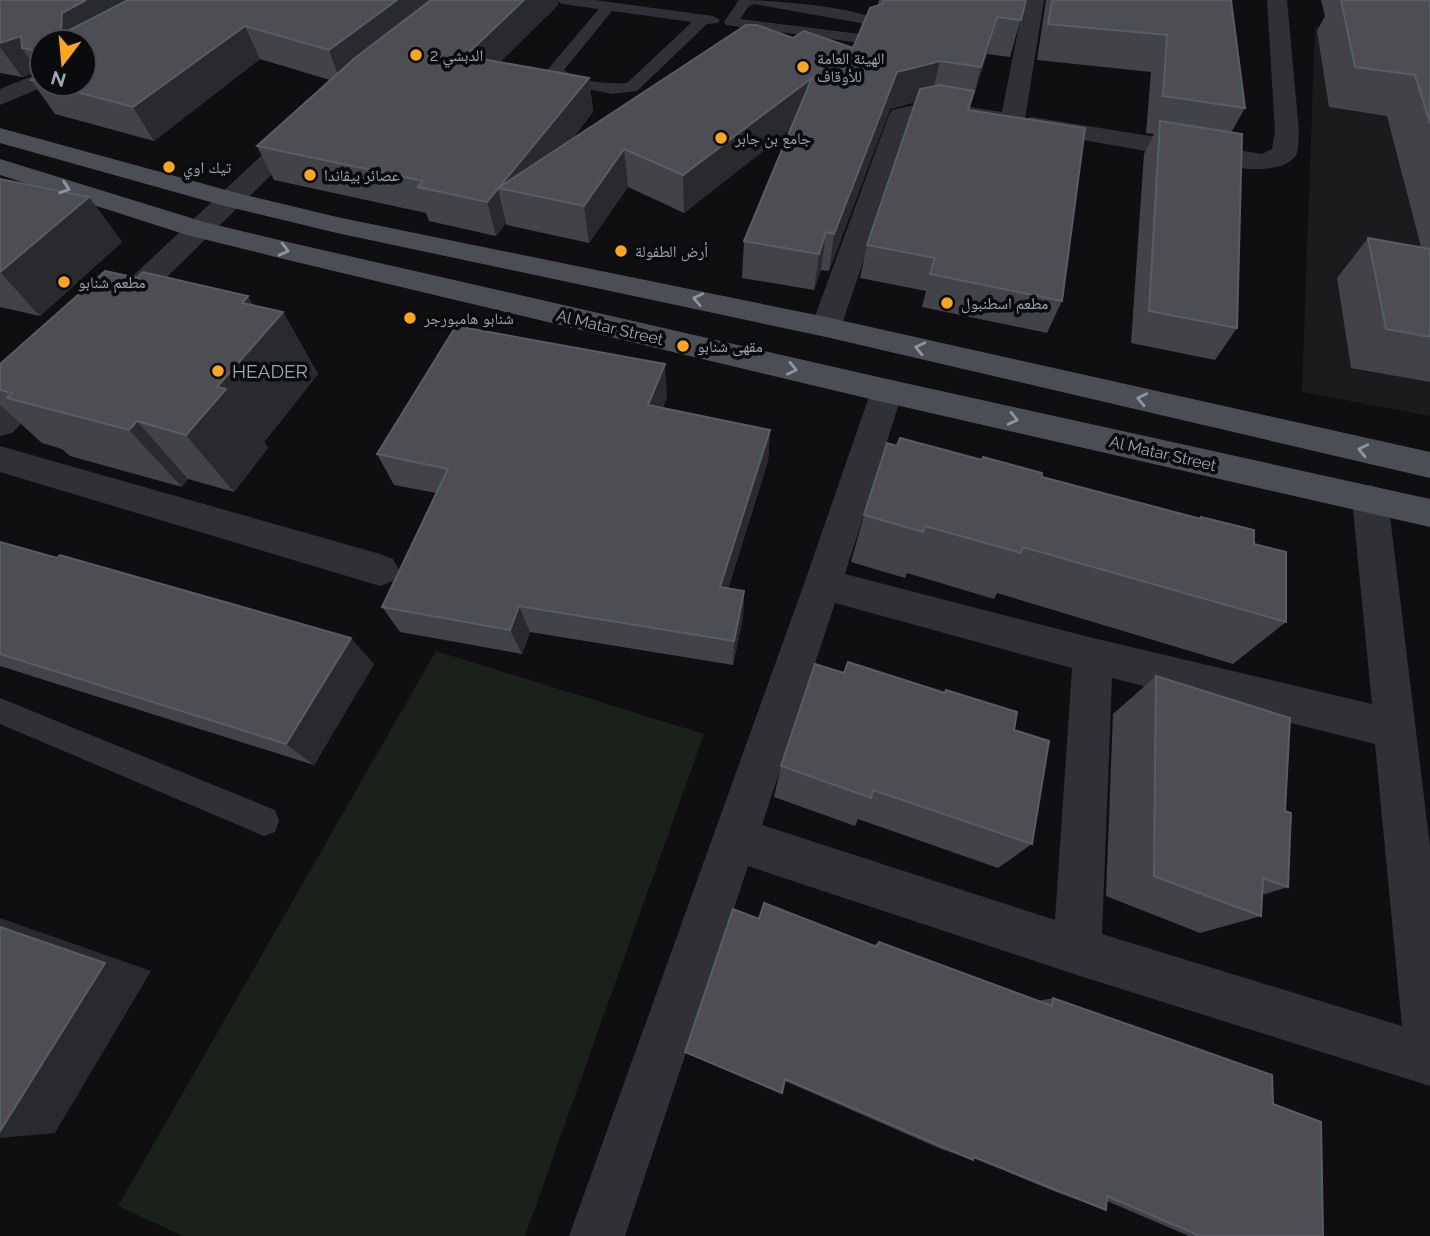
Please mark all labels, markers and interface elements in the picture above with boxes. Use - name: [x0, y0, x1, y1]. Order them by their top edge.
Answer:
- north arrow: [28, 28, 98, 98]
- place label: الدبشي 2: [430, 46, 483, 68]
- marker: الدبشي 2: [408, 47, 424, 63]
- place label: الهيئة العامة للأوقاف: [817, 49, 884, 86]
- marker: الهيئة العامة للأوقاف: [795, 59, 811, 75]
- text: N: [48, 67, 68, 92]
- place label: جامع بن جابر: [734, 129, 811, 149]
- marker: جامع بن جابر: [713, 130, 729, 146]
- place label: تيك اوي: [183, 158, 232, 180]
- marker: تيك اوي: [161, 159, 177, 175]
- place label: عصائر بيڤاندا: [324, 166, 400, 185]
- marker: عصائر بيڤاندا: [302, 167, 318, 183]
- one-way arrow: [58, 180, 71, 194]
- one-way arrow: [278, 242, 290, 256]
- place label: أرض الطفولة: [635, 242, 708, 262]
- marker: أرض الطفولة: [613, 243, 629, 259]
- place label: مطعم شنابو: [78, 273, 146, 293]
- marker: مطعم شنابو: [56, 274, 72, 290]
- one-way arrow: [692, 292, 704, 307]
- place label: مطعم اسطنبول: [961, 294, 1048, 314]
- marker: مطعم اسطنبول: [939, 295, 955, 311]
- street label: Al Matar Street: [555, 306, 666, 349]
- place label: شنابو هامبورجر: [423, 309, 514, 328]
- marker: شنابو هامبورجر: [402, 310, 418, 326]
- place label: مقهى شنابو: [697, 337, 763, 357]
- marker: مقهى شنابو: [675, 338, 691, 354]
- one-way arrow: [914, 342, 926, 356]
- place label: HEADER: [232, 360, 308, 382]
- one-way arrow: [786, 361, 798, 375]
- marker: HEADER: [210, 363, 226, 379]
- one-way arrow: [1136, 393, 1148, 407]
- one-way arrow: [1007, 411, 1019, 425]
- street label: Al Matar Street: [1108, 432, 1219, 475]
- one-way arrow: [1358, 444, 1370, 458]

